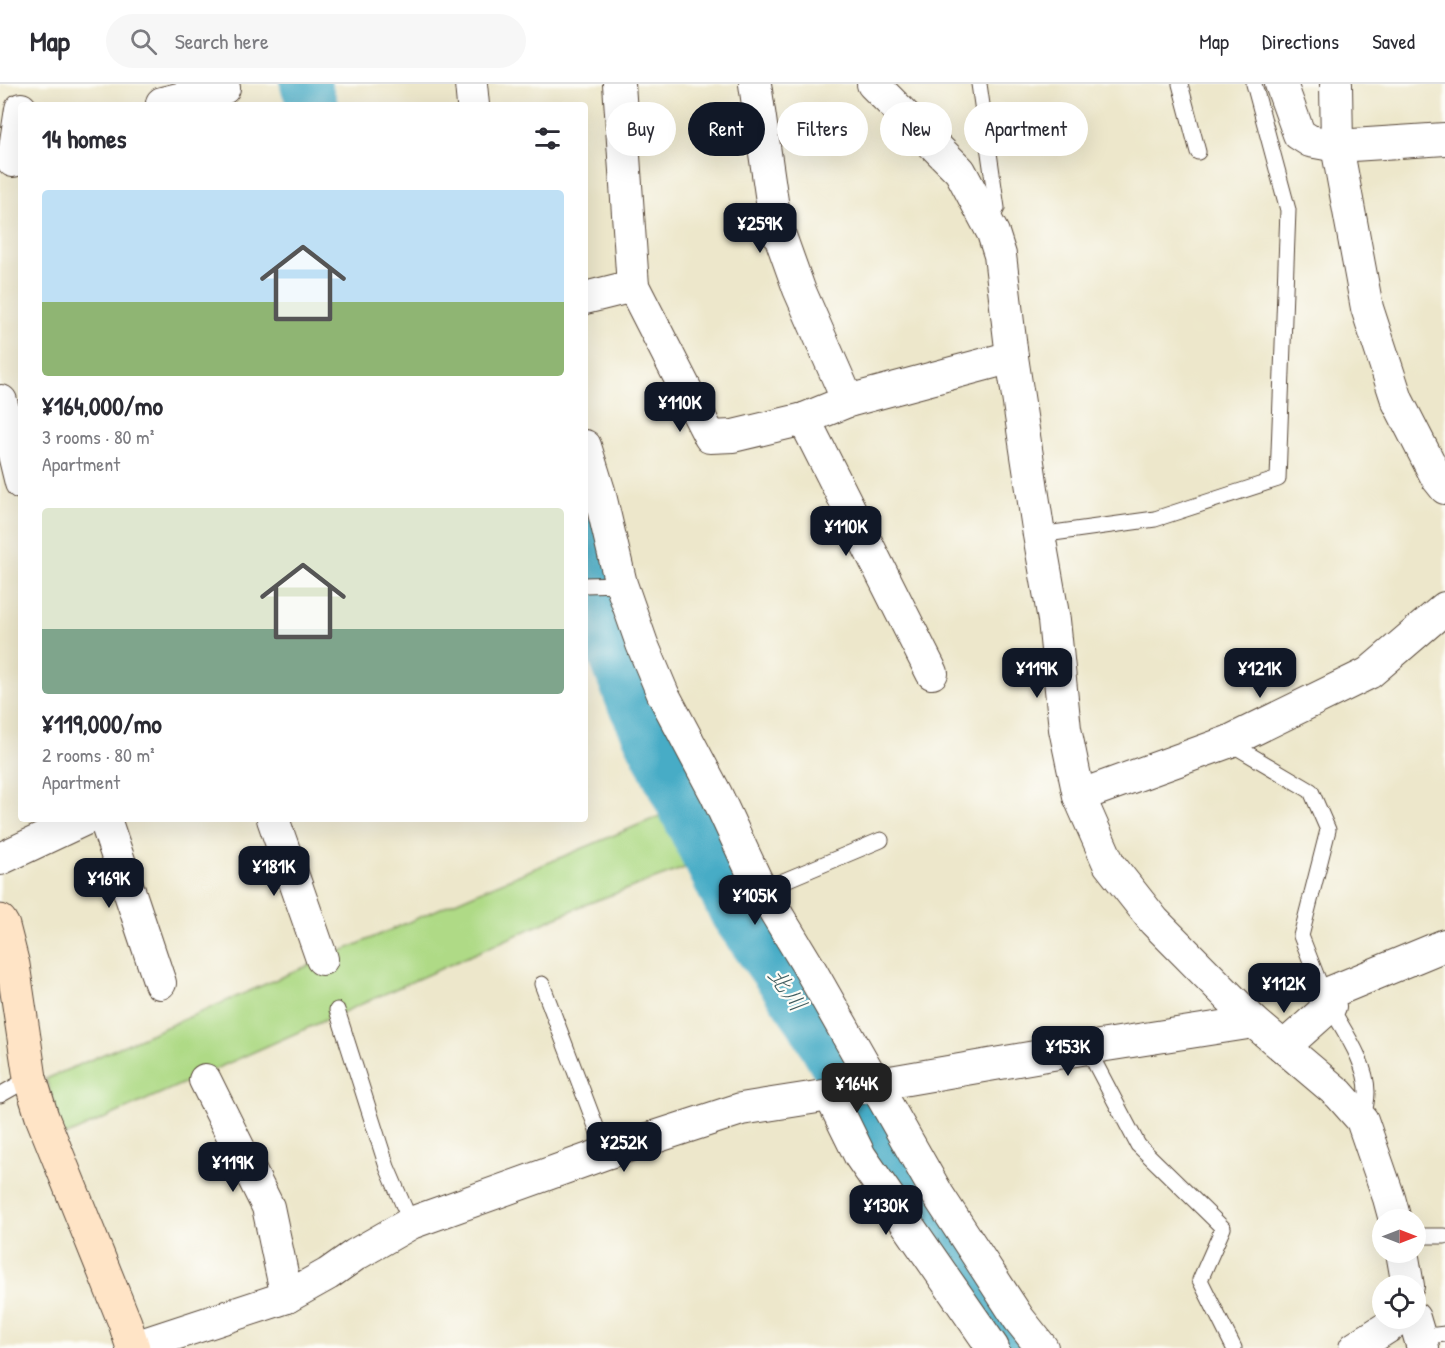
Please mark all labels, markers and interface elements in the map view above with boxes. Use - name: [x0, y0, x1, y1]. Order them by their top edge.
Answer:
- search box: [106, 14, 526, 68]
- text: Map: [30, 22, 70, 60]
- icon: search: [127, 25, 160, 58]
- text: Search here: [175, 26, 269, 56]
- text: Map: [1199, 27, 1229, 56]
- text: Directions: [1262, 27, 1339, 56]
- text: Saved: [1372, 27, 1415, 56]
- chip: Buy: [606, 102, 676, 156]
- chip: Rent: [688, 102, 765, 156]
- chip: Filters: [777, 102, 868, 156]
- chip: New: [880, 102, 952, 156]
- chip: Apartment: [964, 102, 1088, 156]
- text: 14 homes: [42, 121, 127, 156]
- icon: filters: [531, 122, 564, 155]
- pin: ¥259K: [718, 203, 802, 254]
- text: ¥259K: [738, 209, 782, 236]
- icon: home: [249, 229, 357, 337]
- pin: ¥110K: [638, 382, 722, 433]
- text: ¥164,000/mo: [42, 388, 163, 423]
- text: ¥110K: [658, 388, 702, 415]
- text: 3 rooms · 80 m²: [42, 423, 154, 450]
- text: Apartment: [42, 450, 120, 477]
- pin: ¥110K: [804, 506, 888, 557]
- text: ¥110K: [824, 512, 868, 539]
- icon: home: [249, 547, 357, 655]
- pin: ¥119K: [995, 648, 1079, 699]
- pin: ¥121K: [1218, 648, 1302, 699]
- text: ¥119K: [1016, 654, 1058, 681]
- text: ¥121K: [1238, 654, 1282, 681]
- text: ¥119,000/mo: [42, 706, 162, 741]
- text: 2 rooms · 80 m²: [42, 741, 155, 768]
- text: Apartment: [42, 768, 120, 795]
- pin: ¥181K: [232, 846, 316, 897]
- text: ¥181K: [253, 852, 295, 879]
- pin: ¥169K: [67, 858, 151, 909]
- text: ¥169K: [88, 864, 130, 891]
- pin: ¥105K: [713, 875, 797, 926]
- text: ¥105K: [733, 881, 777, 908]
- water label: 北川: [761, 960, 815, 1018]
- pin: ¥112K: [1242, 963, 1326, 1014]
- text: ¥112K: [1262, 969, 1306, 996]
- pin: ¥153K: [1026, 1026, 1110, 1077]
- text: ¥153K: [1046, 1032, 1090, 1059]
- pin: ¥164K: [815, 1063, 899, 1114]
- text: ¥164K: [836, 1069, 878, 1096]
- pin: ¥252K: [582, 1122, 666, 1173]
- text: ¥252K: [601, 1128, 647, 1155]
- pin: ¥119K: [191, 1142, 275, 1193]
- text: ¥119K: [212, 1148, 254, 1175]
- pin: ¥130K: [844, 1185, 928, 1236]
- text: ¥130K: [864, 1191, 908, 1218]
- north arrow: [1372, 1209, 1426, 1263]
- map controls: [1372, 1209, 1426, 1329]
- button: locate: [1372, 1275, 1426, 1329]

